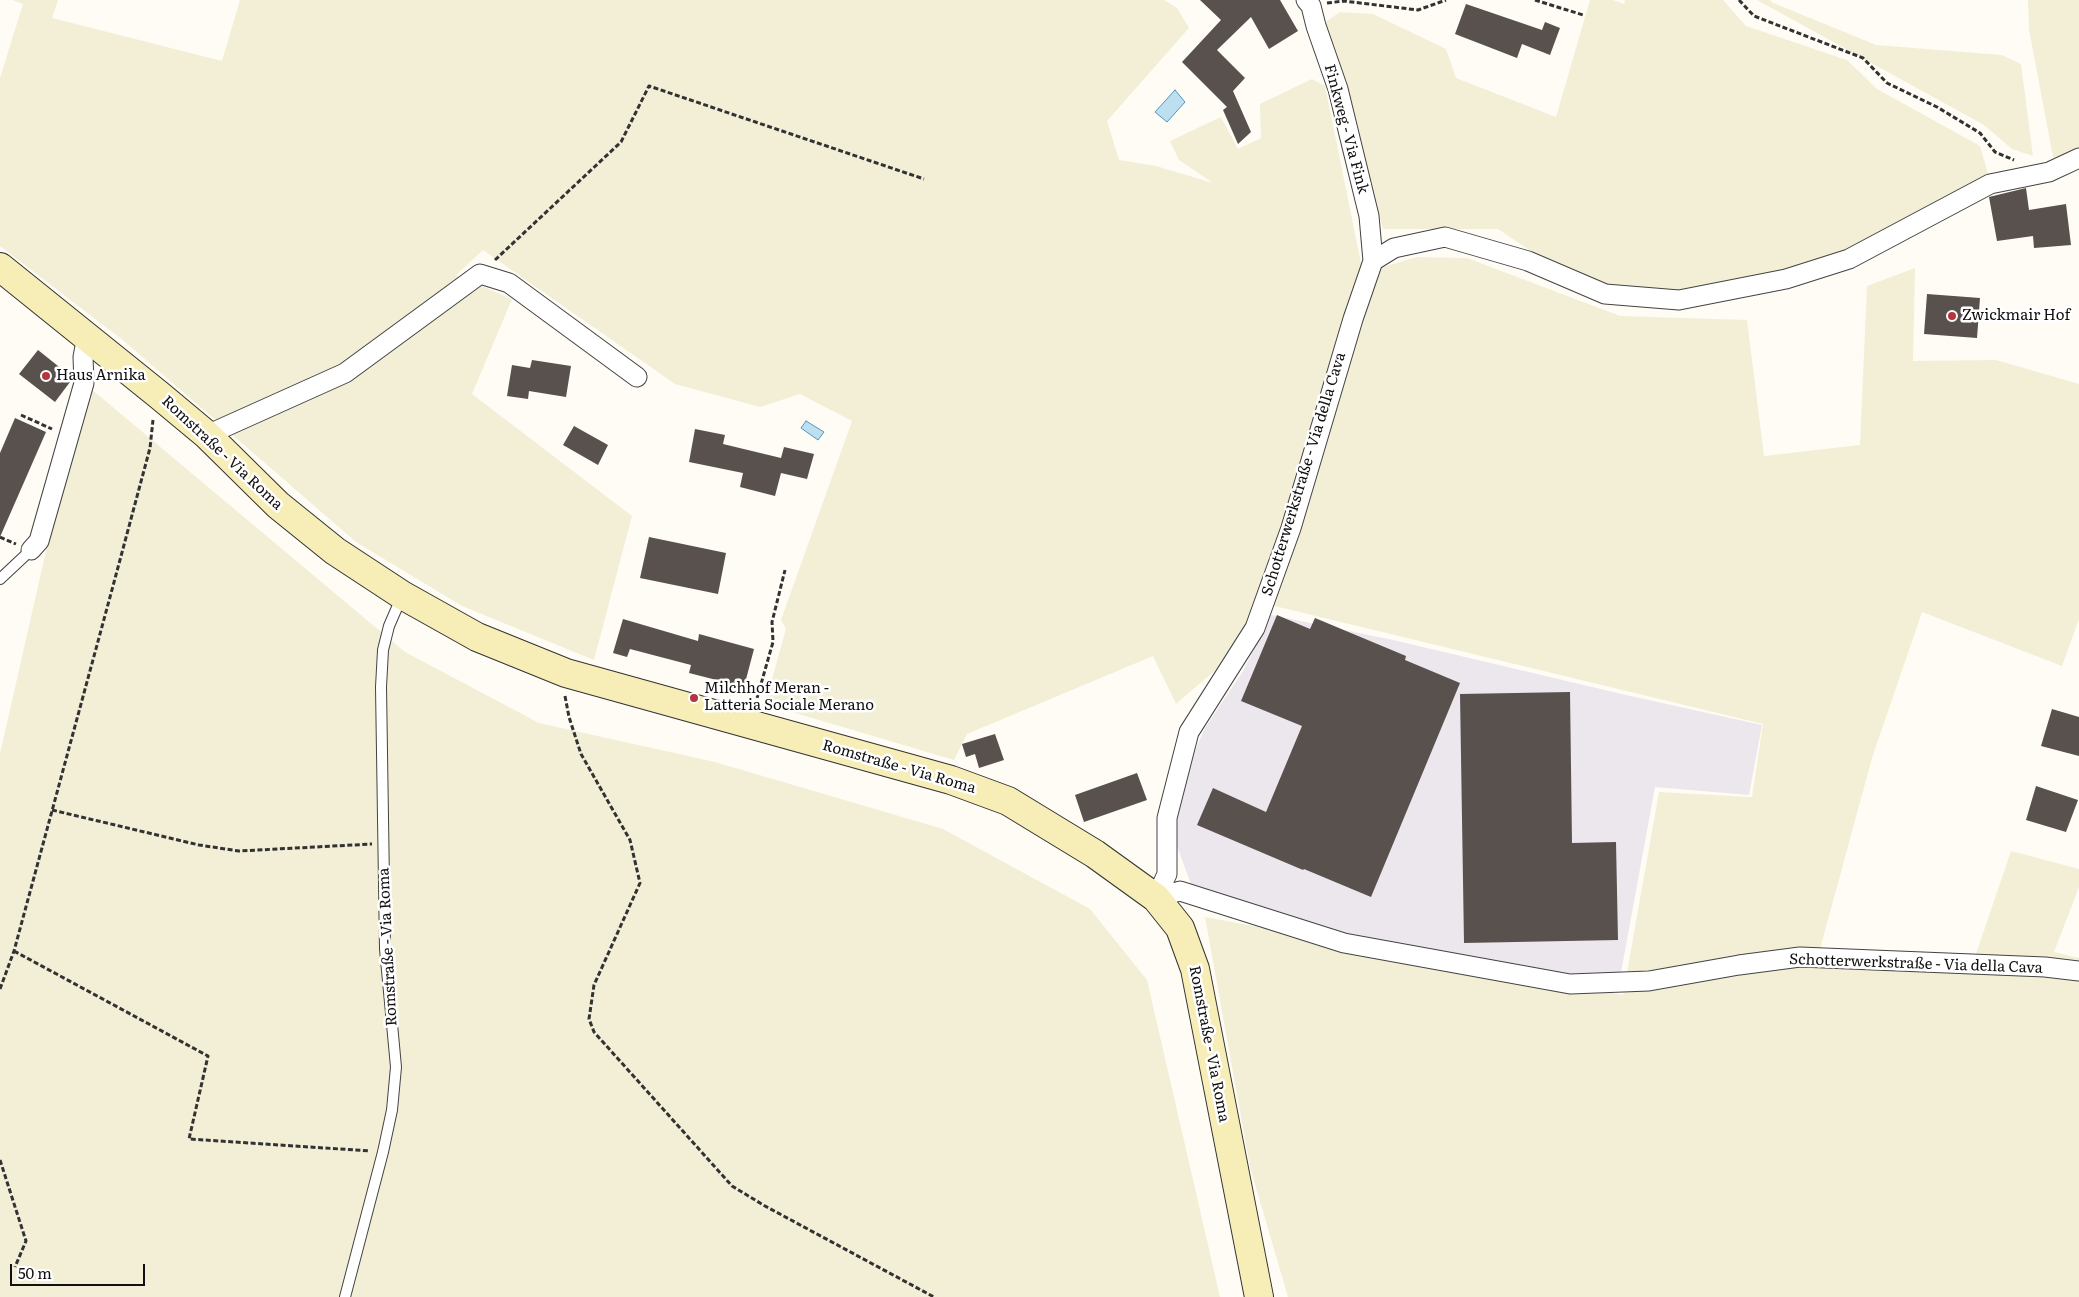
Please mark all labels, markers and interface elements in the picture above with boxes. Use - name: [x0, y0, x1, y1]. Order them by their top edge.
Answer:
- street label: Finkweg - Via Fink: [1320, 62, 1372, 196]
- place label: Zwickmair Hof: [1962, 307, 2070, 325]
- marker: Zwickmair Hof: [1946, 310, 1958, 322]
- street label: Schotterwerkstraße - Via della Cava: [1258, 350, 1350, 598]
- place label: Haus Arnika: [56, 367, 146, 385]
- marker: Haus Arnika: [40, 370, 52, 382]
- street label: Romstraße - Via Roma: [158, 392, 286, 514]
- place label: Milchhof Meran - Latteria Sociale Merano: [704, 680, 874, 715]
- marker: Milchhof Meran - Latteria Sociale Merano: [688, 692, 700, 704]
- street label: Romstraße - Via Roma: [820, 736, 978, 798]
- street label: Romstraße - Via Roma: [375, 867, 401, 1027]
- street label: Schotterwerkstraße - Via della Cava: [1789, 951, 2043, 977]
- street label: Romstraße - Via Roma: [1185, 964, 1233, 1124]
- scale bar: [12, 1254, 148, 1286]
- text: 50 m: [18, 1261, 52, 1284]

